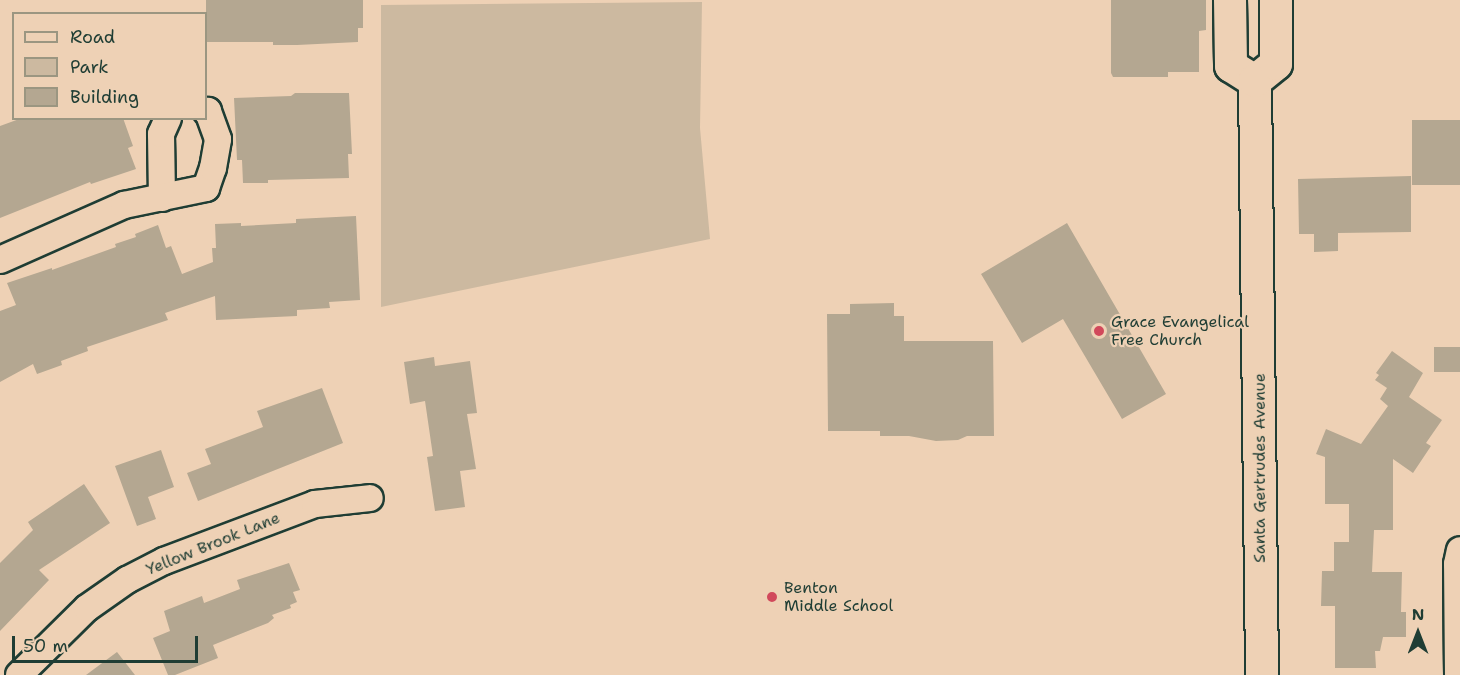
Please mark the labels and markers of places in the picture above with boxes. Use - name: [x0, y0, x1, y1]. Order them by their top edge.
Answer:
- place label: Grace Evangelical Free Church: [1111, 312, 1249, 350]
- marker: Grace Evangelical Free Church: [1092, 324, 1106, 338]
- place label: Benton Middle School: [784, 578, 893, 616]
- marker: Benton Middle School: [765, 590, 779, 604]

